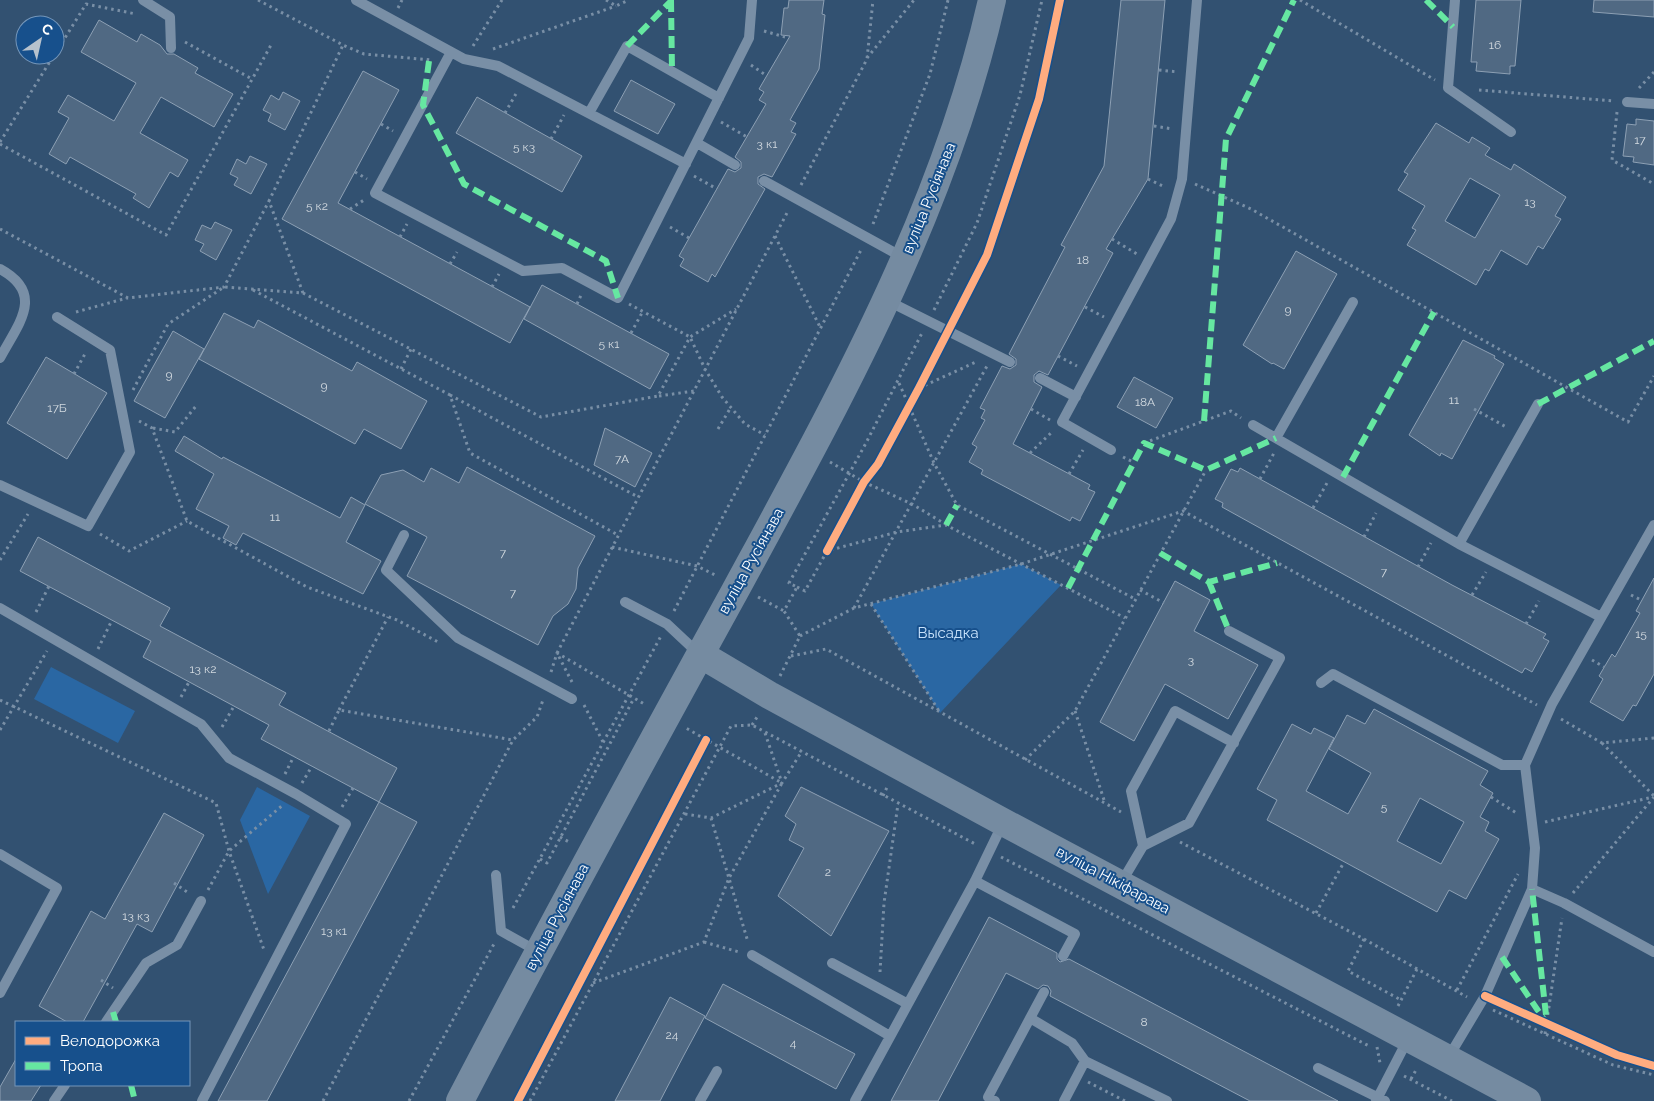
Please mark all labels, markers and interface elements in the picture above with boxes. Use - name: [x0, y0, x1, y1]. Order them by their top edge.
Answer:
- north arrow: [15, 15, 65, 65]
- text: С: [39, 20, 56, 39]
- house number: 16: [1489, 38, 1501, 52]
- house number: 17: [1634, 133, 1646, 147]
- house number: 3 к1: [757, 137, 777, 151]
- house number: 5 к3: [513, 140, 535, 154]
- street label: вуліца Русіянава: [899, 140, 959, 256]
- house number: 13: [1524, 195, 1536, 209]
- house number: 5 к2: [306, 199, 328, 213]
- house number: 18: [1077, 253, 1089, 267]
- house number: 9: [1284, 303, 1292, 317]
- house number: 5 к1: [599, 337, 619, 351]
- house number: 9: [165, 368, 173, 382]
- house number: 9: [320, 379, 328, 393]
- house number: 11: [1449, 393, 1459, 407]
- house number: 18А: [1135, 395, 1155, 409]
- house number: 17Б: [47, 401, 67, 415]
- house number: 7А: [615, 452, 629, 466]
- street label: вуліца Русіянава: [714, 505, 788, 617]
- house number: 11: [270, 510, 280, 524]
- house number: 7: [500, 546, 507, 560]
- house number: 7: [1381, 565, 1388, 579]
- house number: 7: [510, 586, 517, 600]
- park label: Высадка: [917, 624, 979, 642]
- house number: 15: [1635, 627, 1647, 641]
- house number: 3: [1188, 653, 1194, 667]
- house number: 13 к2: [189, 662, 217, 676]
- house number: 5: [1381, 800, 1388, 814]
- street label: вуліца Нікіфарава: [1053, 842, 1173, 918]
- street label: вуліца Русіянава: [521, 861, 593, 973]
- house number: 2: [825, 865, 831, 879]
- house number: 13 к3: [122, 909, 150, 923]
- house number: 13 к1: [321, 924, 347, 938]
- house number: 8: [1140, 1015, 1148, 1029]
- legend: [15, 1021, 190, 1086]
- house number: 24: [666, 1028, 679, 1042]
- text: Велодорожка: [60, 1032, 160, 1050]
- house number: 4: [790, 1036, 797, 1050]
- text: Тропа: [60, 1057, 103, 1075]

